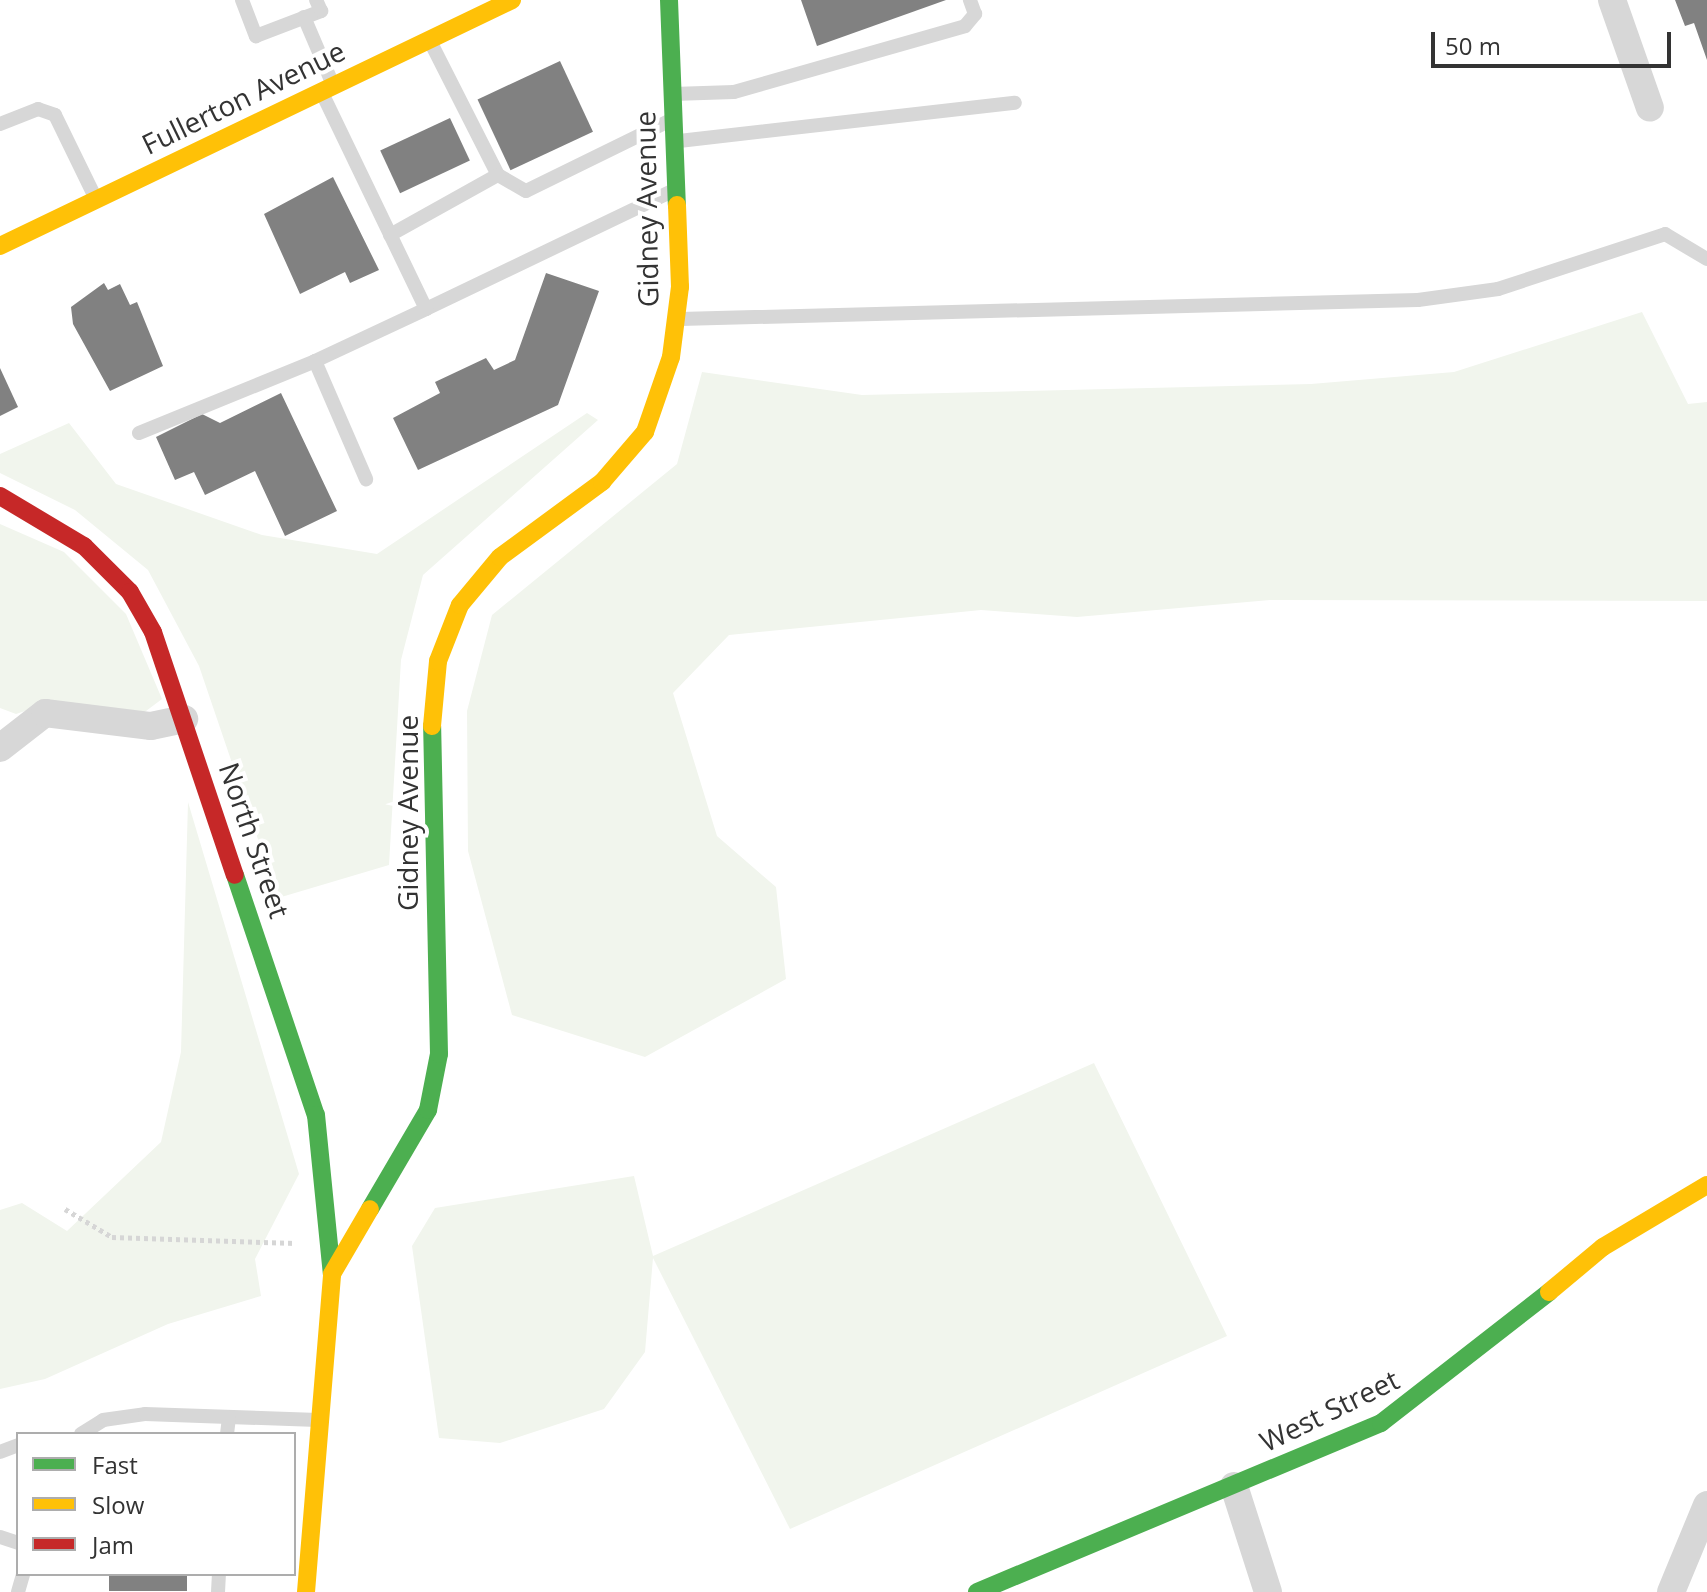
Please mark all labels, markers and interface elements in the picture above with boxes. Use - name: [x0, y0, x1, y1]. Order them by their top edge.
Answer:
- scale bar: [1435, 16, 1675, 66]
- text: 50 m: [1445, 29, 1501, 62]
- street label: Fullerton Avenue: [136, 33, 350, 161]
- street label: Gidney Avenue: [627, 111, 665, 307]
- street label: Gidney Avenue: [390, 715, 424, 911]
- street label: North Street: [213, 758, 297, 922]
- street label: West Street: [1254, 1362, 1404, 1458]
- legend: [16, 1432, 296, 1576]
- text: Fast: [92, 1448, 138, 1481]
- text: Slow: [92, 1488, 144, 1521]
- text: Jam: [92, 1528, 134, 1561]

